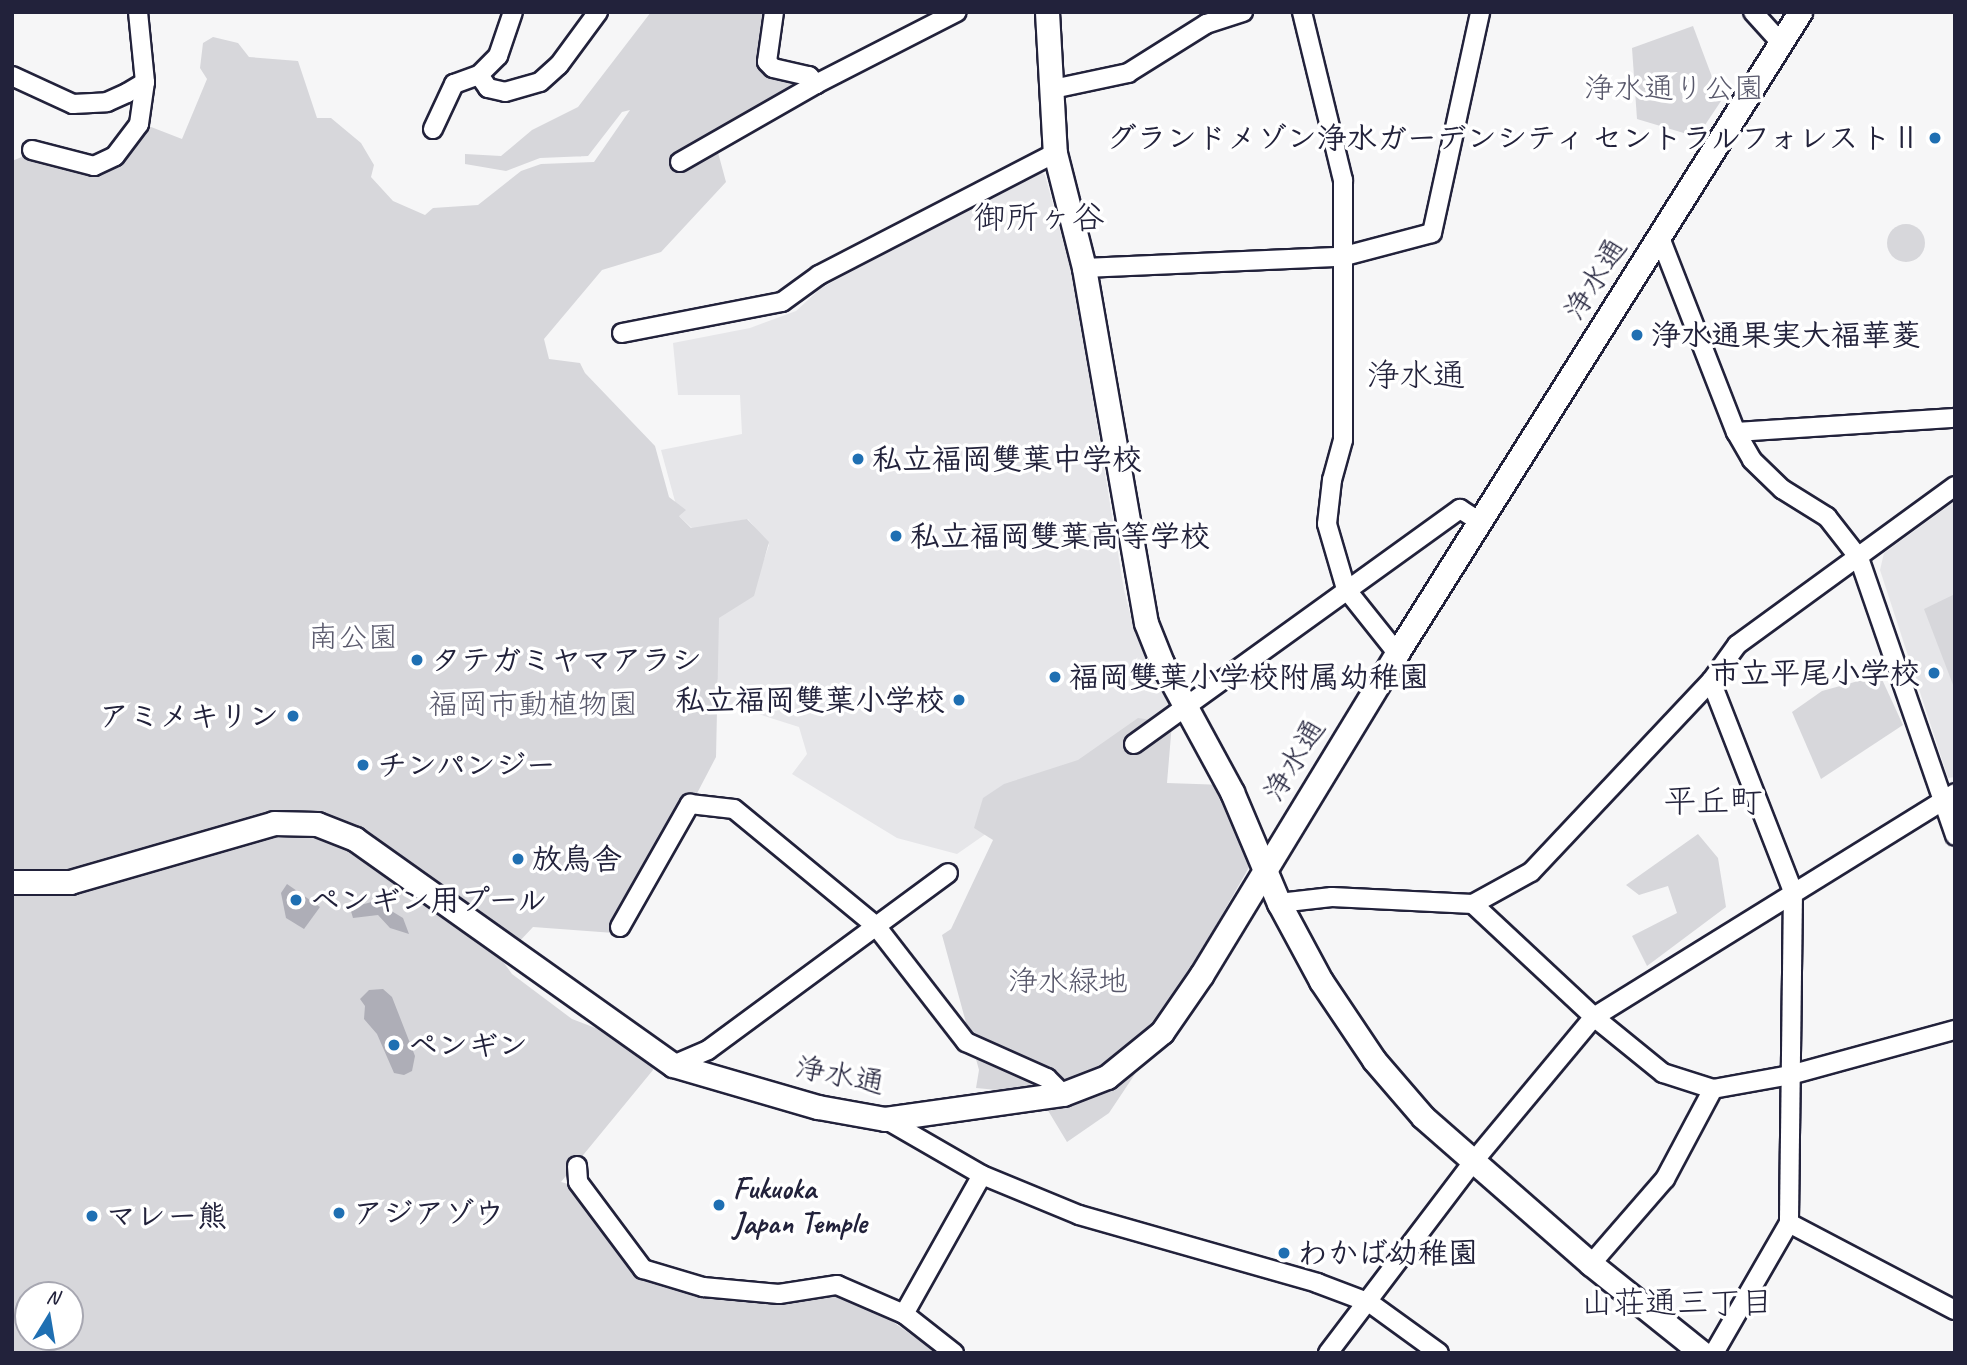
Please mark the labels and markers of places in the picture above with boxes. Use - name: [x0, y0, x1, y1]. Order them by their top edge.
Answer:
- place label: グランドメゾン浄水ガーデンシティ セントラルフォレストⅡ: [1104, 120, 1921, 156]
- marker: グランドメゾン浄水ガーデンシティ セントラルフォレストⅡ: [1927, 130, 1943, 146]
- place label: 浄水通果実大福華菱: [1651, 317, 1921, 353]
- marker: 浄水通果実大福華菱: [1629, 327, 1645, 343]
- place label: 私立福岡雙葉中学校: [872, 441, 1142, 477]
- marker: 私立福岡雙葉中学校: [850, 451, 866, 467]
- place label: 私立福岡雙葉高等学校: [910, 518, 1210, 554]
- marker: 私立福岡雙葉高等学校: [888, 528, 904, 544]
- place label: タテガミヤマアラシ: [431, 642, 701, 678]
- marker: タテガミヤマアラシ: [409, 652, 425, 668]
- place label: 市立平尾小学校: [1710, 655, 1920, 691]
- place label: 福岡雙葉小学校附属幼稚園: [1069, 659, 1429, 695]
- marker: 市立平尾小学校: [1926, 665, 1942, 681]
- marker: 福岡雙葉小学校附属幼稚園: [1047, 669, 1063, 685]
- place label: 私立福岡雙葉小学校: [675, 682, 945, 718]
- marker: 私立福岡雙葉小学校: [951, 692, 967, 708]
- place label: アミメキリン: [99, 698, 279, 734]
- marker: アミメキリン: [285, 708, 301, 724]
- place label: チンパンジー: [377, 747, 557, 783]
- marker: チンパンジー: [355, 757, 371, 773]
- place label: 放鳥舎: [532, 841, 622, 877]
- marker: 放鳥舎: [510, 851, 526, 867]
- place label: ペンギン用プール: [310, 882, 548, 918]
- marker: ペンギン用プール: [288, 892, 304, 908]
- place label: ペンギン: [408, 1027, 528, 1063]
- marker: ペンギン: [386, 1037, 402, 1053]
- place label: Fukuoka Japan Temple: [733, 1170, 865, 1240]
- place label: アジアゾウ: [353, 1195, 503, 1231]
- marker: Fukuoka Japan Temple: [711, 1197, 727, 1213]
- place label: マレー熊: [106, 1198, 227, 1234]
- marker: アジアゾウ: [331, 1205, 347, 1221]
- marker: マレー熊: [84, 1208, 100, 1224]
- place label: わかば幼稚園: [1298, 1235, 1478, 1271]
- marker: わかば幼稚園: [1276, 1245, 1292, 1261]

